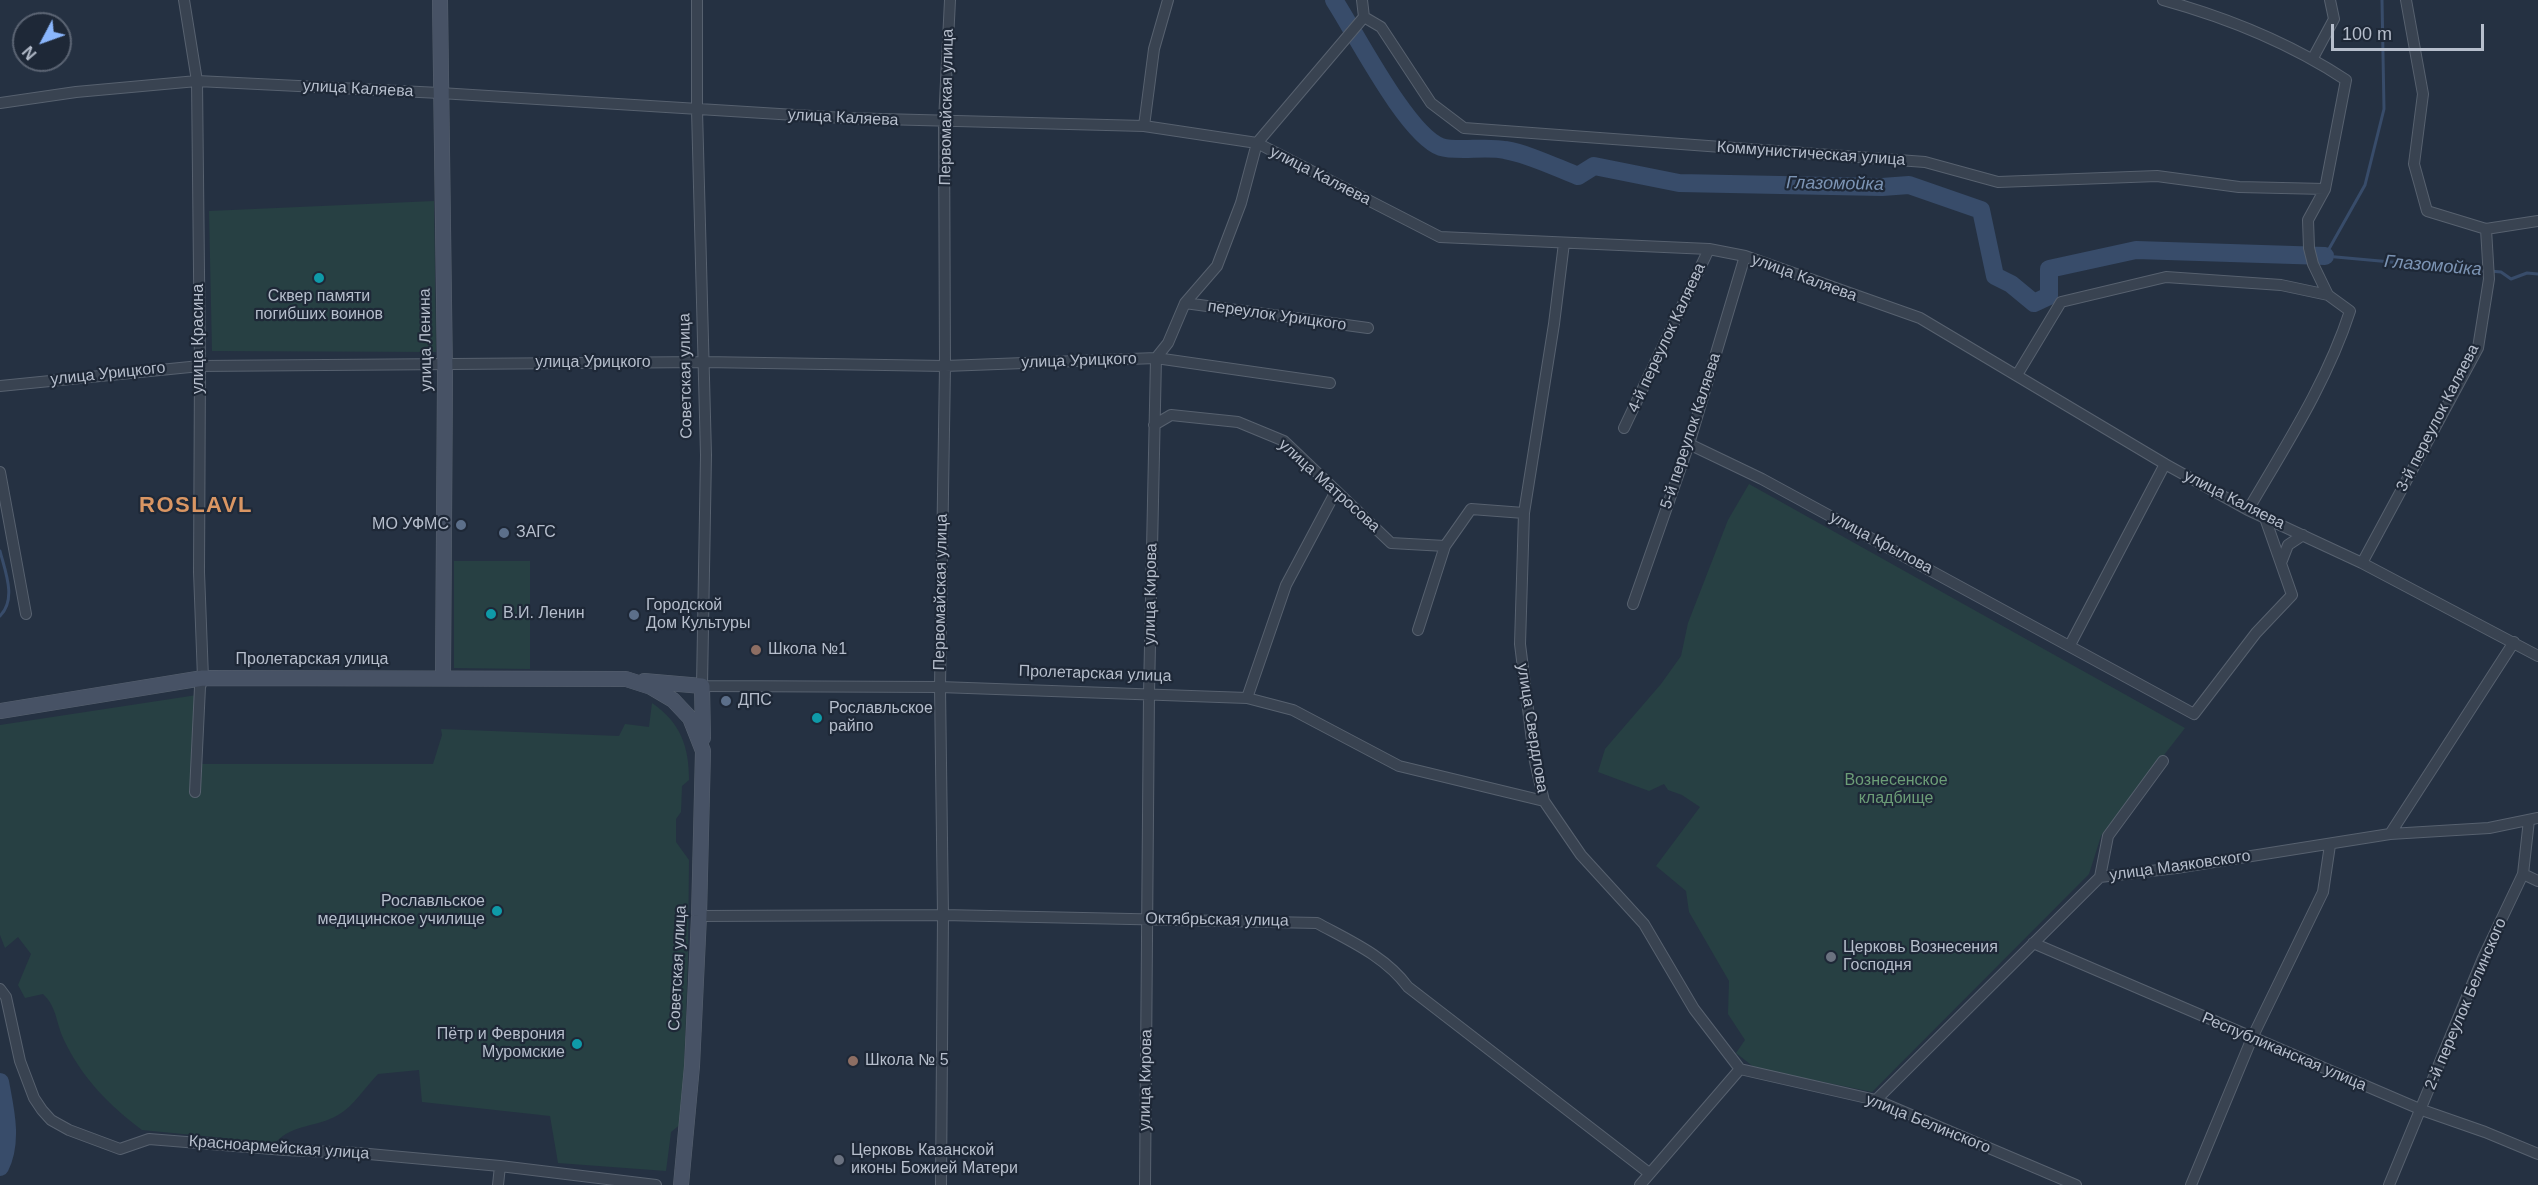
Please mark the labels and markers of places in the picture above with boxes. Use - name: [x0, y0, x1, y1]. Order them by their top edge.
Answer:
- marker: Сквер памяти погибших воинов: [312, 271, 326, 285]
- place label: Сквер памяти погибших воинов: [255, 287, 383, 325]
- place label: МО УФМС: [372, 515, 449, 535]
- marker: МО УФМС: [454, 518, 468, 532]
- place label: ЗАГС: [516, 523, 556, 543]
- marker: ЗАГС: [497, 526, 511, 540]
- place label: Городской Дом Культуры: [646, 596, 750, 634]
- place label: В.И. Ленин: [503, 604, 585, 624]
- marker: В.И. Ленин: [484, 607, 498, 621]
- marker: Городской Дом Культуры: [627, 608, 641, 622]
- place label: Школа №1: [768, 640, 847, 660]
- marker: Школа №1: [749, 643, 763, 657]
- place label: ДПС: [738, 691, 772, 711]
- marker: ДПС: [719, 694, 733, 708]
- place label: Рославльское райпо: [829, 699, 933, 737]
- marker: Рославльское райпо: [810, 711, 824, 725]
- place label: Рославльское медицинское училище: [317, 892, 485, 930]
- marker: Рославльское медицинское училище: [490, 904, 504, 918]
- place label: Церковь Вознесения Господня: [1843, 938, 1998, 976]
- marker: Церковь Вознесения Господня: [1824, 950, 1838, 964]
- place label: Пётр и Феврония Муромские: [437, 1025, 565, 1063]
- marker: Пётр и Феврония Муромские: [570, 1037, 584, 1051]
- place label: Школа № 5: [865, 1051, 949, 1071]
- marker: Школа № 5: [846, 1054, 860, 1068]
- place label: Церковь Казанской иконы Божией Матери: [851, 1141, 1018, 1179]
- marker: Церковь Казанской иконы Божией Матери: [832, 1153, 846, 1167]

